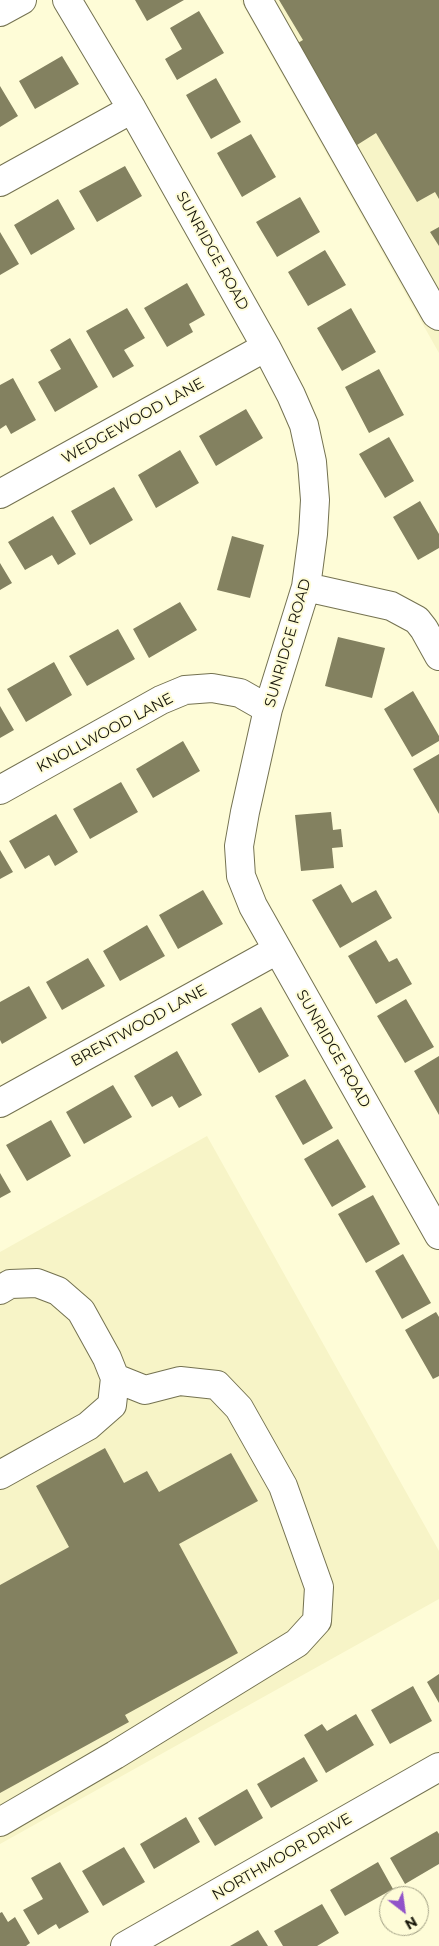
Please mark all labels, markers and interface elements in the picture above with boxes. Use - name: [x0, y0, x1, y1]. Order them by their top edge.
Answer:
- street label: SUNRIDGE ROAD: [172, 188, 252, 314]
- street label: WEDGEWOOD LANE: [59, 374, 207, 468]
- street label: SUNRIDGE ROAD: [261, 577, 315, 709]
- street label: KNOLLWOOD LANE: [34, 689, 176, 777]
- street label: BRENTWOOD LANE: [68, 981, 210, 1071]
- street label: SUNRIDGE ROAD: [292, 987, 374, 1111]
- street label: NORTHMOOR DRIVE: [209, 1810, 355, 1904]
- north arrow: [379, 1886, 429, 1936]
- text: N: [402, 1913, 420, 1934]

